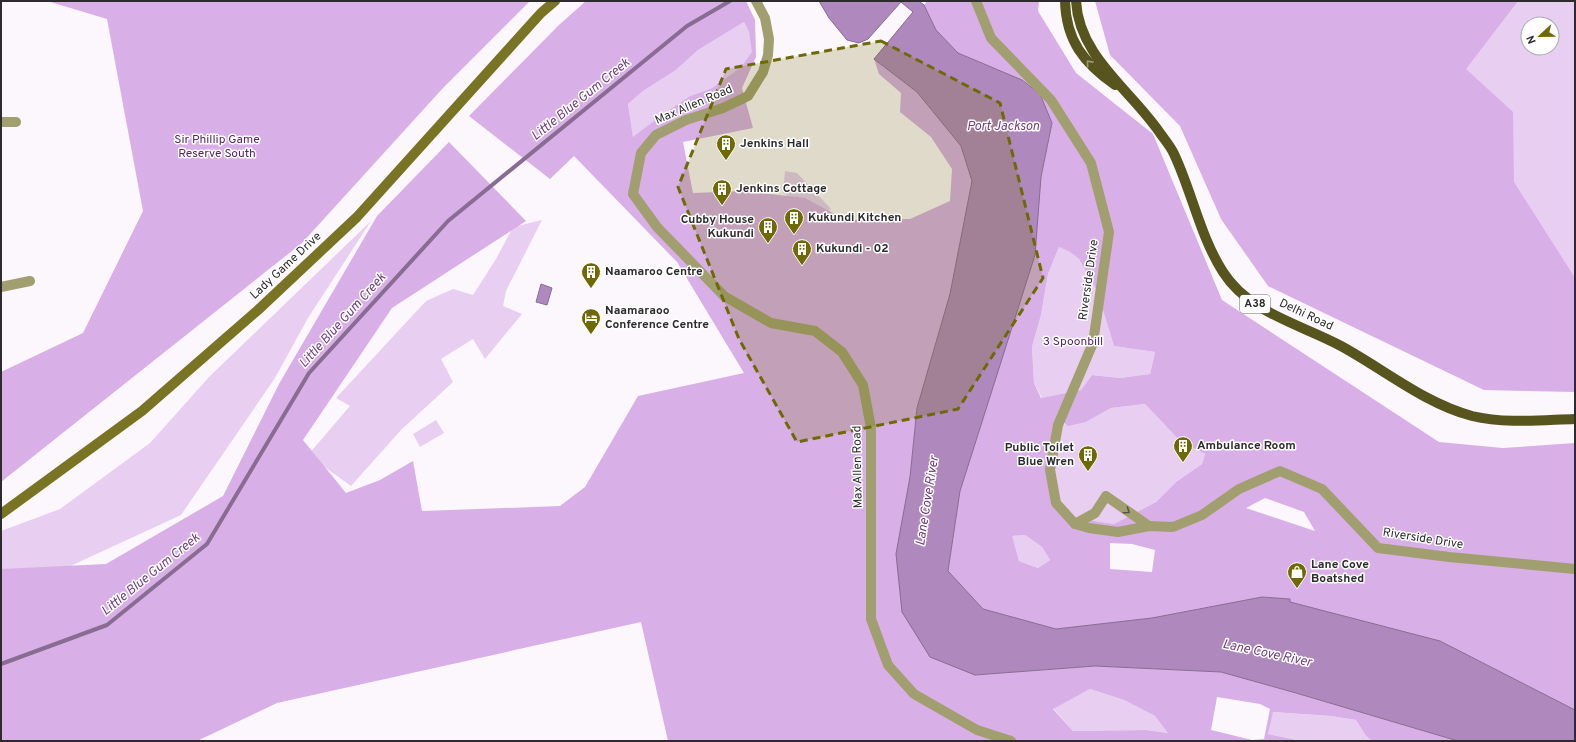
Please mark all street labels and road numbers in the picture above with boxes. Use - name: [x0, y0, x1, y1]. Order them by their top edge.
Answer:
- street label: Max Allen Road: [653, 81, 735, 129]
- street label: Lady Game Drive: [247, 229, 325, 303]
- street label: Riverside Drive: [1075, 239, 1103, 321]
- road number: A38: [1240, 295, 1270, 313]
- street label: Delhi Road: [1276, 295, 1336, 335]
- street label: Max Allen Road: [849, 426, 867, 508]
- street label: Riverside Drive: [1382, 525, 1464, 553]

